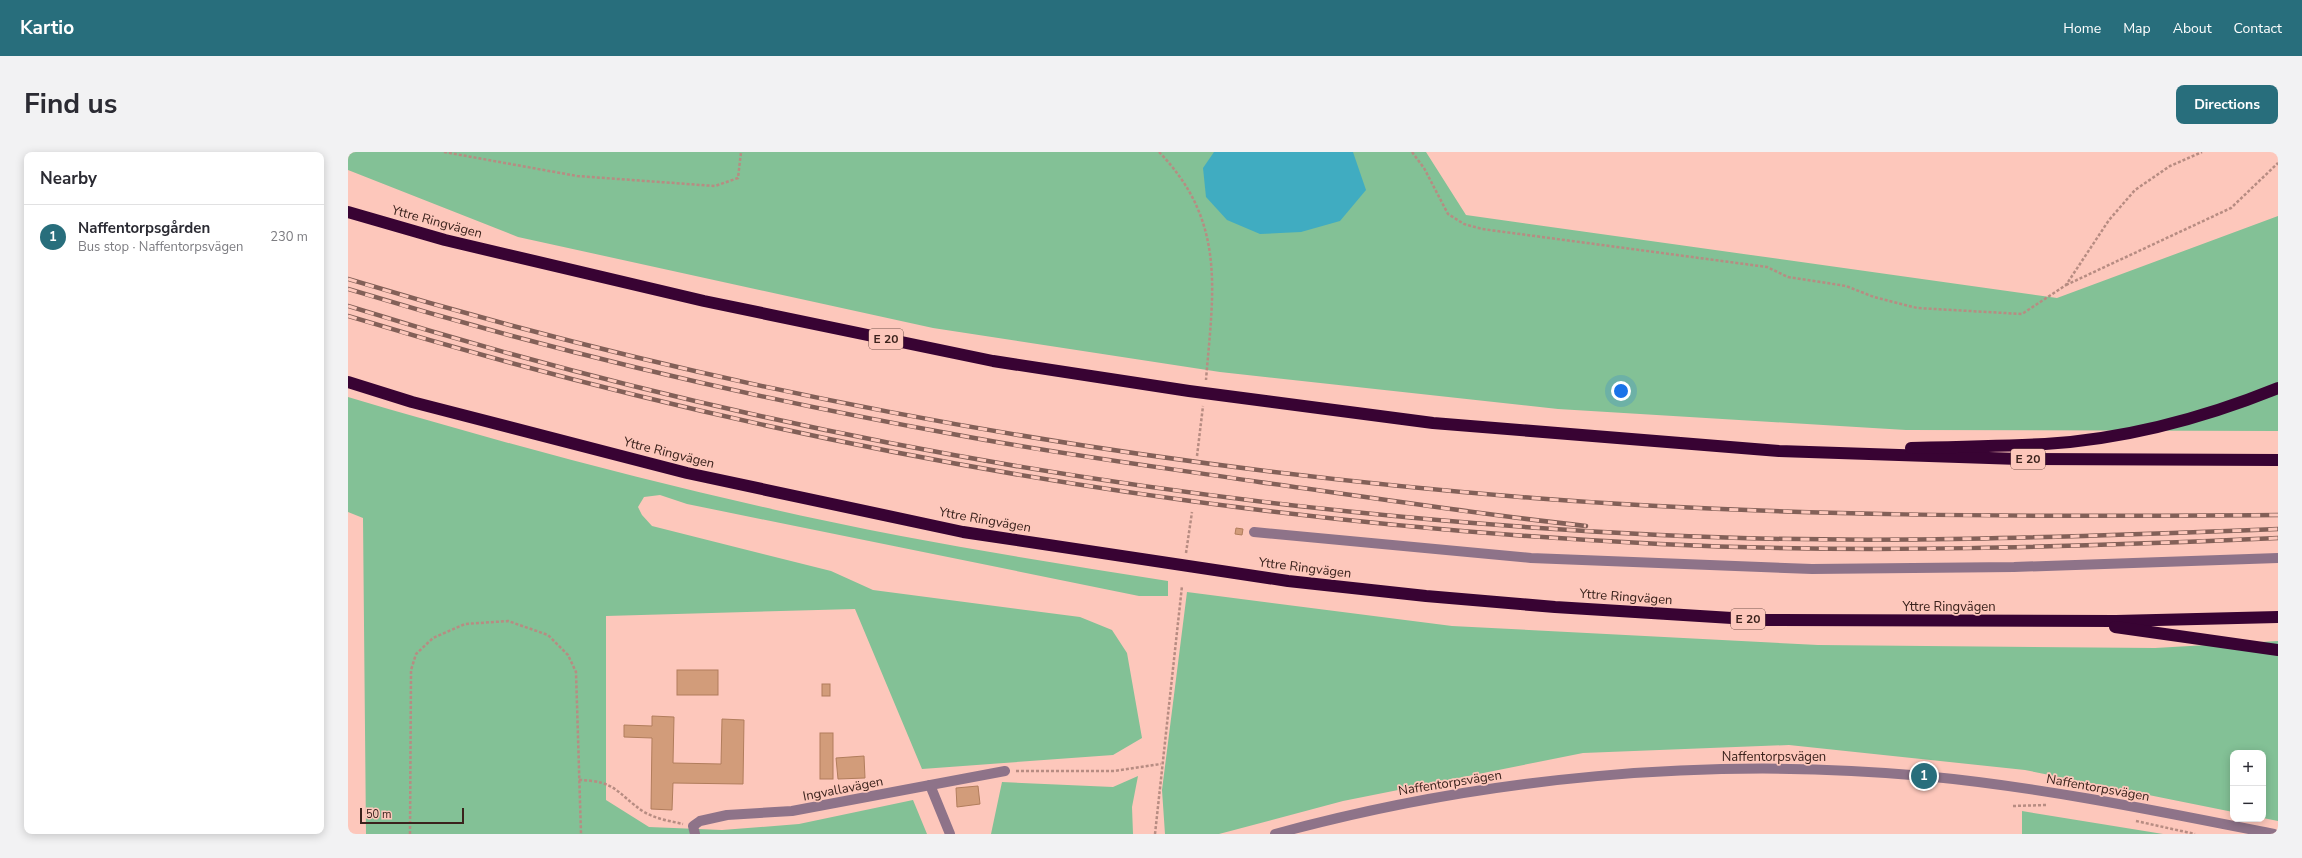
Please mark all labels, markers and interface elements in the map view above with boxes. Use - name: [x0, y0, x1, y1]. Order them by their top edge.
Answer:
- text: Kartio: [20, 15, 74, 41]
- text: Home: [2063, 19, 2101, 38]
- text: Map: [2123, 19, 2151, 38]
- text: About: [2173, 19, 2212, 38]
- text: Contact: [2234, 19, 2282, 38]
- text: Find us: [24, 85, 118, 123]
- button: Directions: [2176, 85, 2278, 124]
- text: Nearby: [40, 167, 97, 190]
- street label: Yttre Ringvägen: [389, 201, 484, 243]
- text: Naffentorpsgården: [78, 218, 210, 238]
- text: 1: [49, 228, 57, 246]
- text: 230 m: [270, 228, 308, 246]
- text: Bus stop · Naffentorpsvägen: [78, 238, 243, 256]
- road number: E 20: [869, 329, 903, 349]
- your location: [1611, 381, 1631, 401]
- street label: Yttre Ringvägen: [621, 433, 716, 473]
- road number: E 20: [2011, 449, 2045, 469]
- street label: Yttre Ringvägen: [937, 503, 1032, 537]
- street label: Yttre Ringvägen: [1257, 553, 1352, 583]
- street label: Yttre Ringvägen: [1578, 585, 1673, 609]
- street label: Yttre Ringvägen: [1901, 598, 1996, 616]
- road number: E 20: [1731, 609, 1765, 629]
- street label: Naffentorpsvägen: [1722, 748, 1826, 766]
- map controls: [2230, 750, 2266, 822]
- button: +: [2230, 750, 2266, 786]
- pin: 1: [1911, 761, 1937, 791]
- street label: Naffentorpsvägen: [1397, 766, 1503, 800]
- street label: Naffentorpsvägen: [2045, 770, 2151, 806]
- street label: Ingvallavägen: [801, 772, 885, 806]
- button: −: [2230, 786, 2266, 822]
- scale bar: [360, 806, 464, 825]
- text: 50 m: [366, 807, 391, 822]

